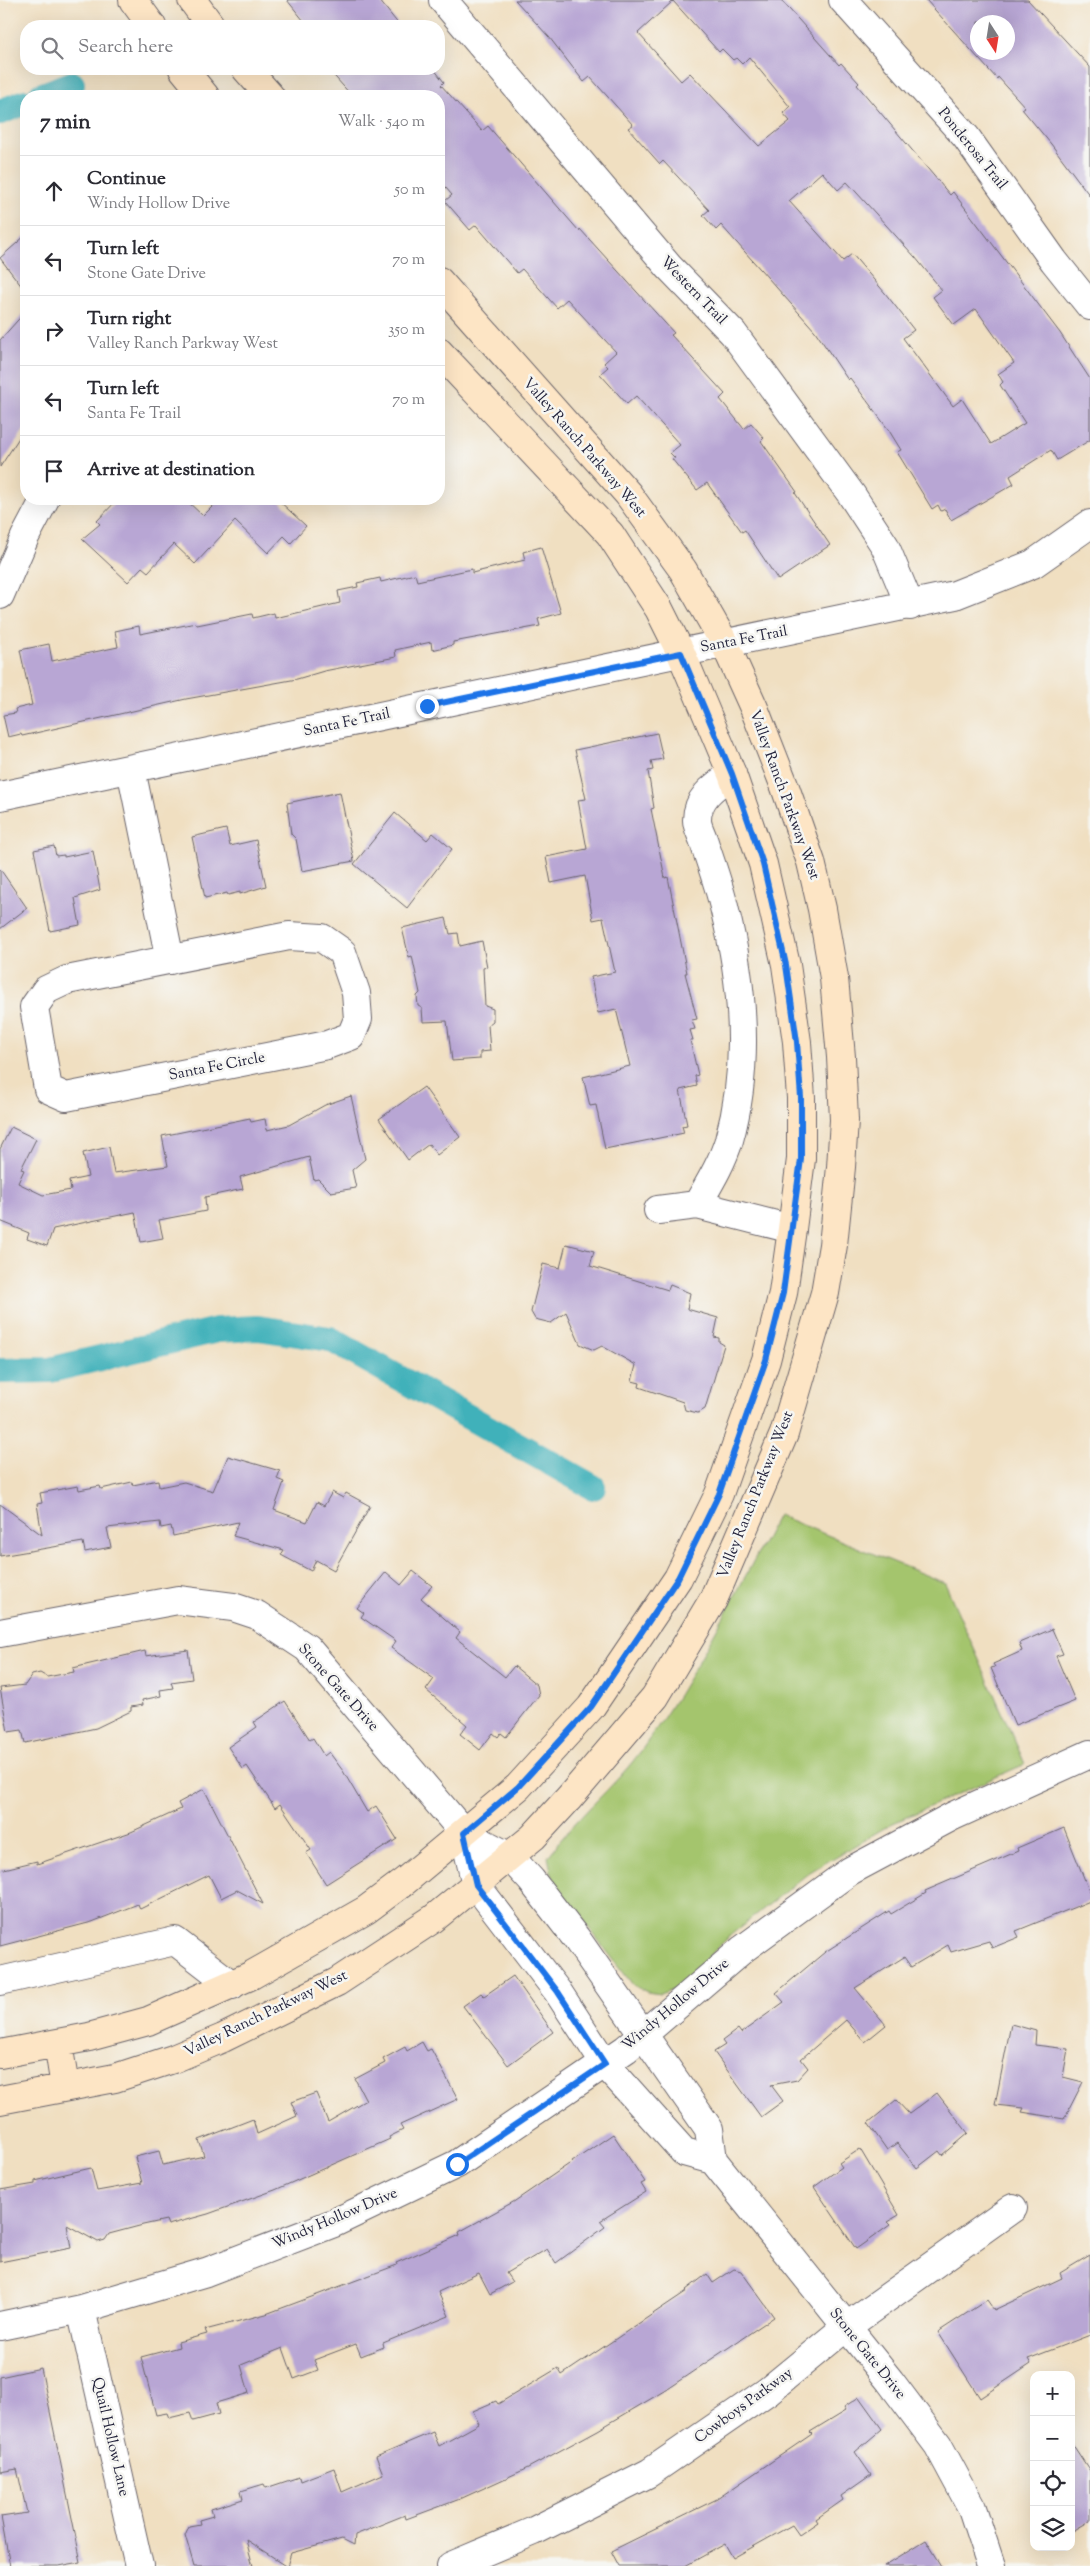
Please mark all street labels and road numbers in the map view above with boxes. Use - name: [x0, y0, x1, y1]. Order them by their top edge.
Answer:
- street label: Ponderosa Trail: [932, 103, 1012, 195]
- street label: Western Trail: [655, 252, 731, 330]
- street label: Valley Ranch Parkway West: [517, 374, 651, 522]
- street label: Santa Fe Trail: [699, 621, 789, 659]
- street label: Santa Fe Trail: [302, 704, 392, 742]
- street label: Valley Ranch Parkway West: [744, 707, 824, 883]
- street label: Santa Fe Circle: [167, 1047, 267, 1087]
- street label: Valley Ranch Parkway West: [713, 1408, 799, 1582]
- street label: Stone Gate Drive: [293, 1639, 383, 1737]
- street label: Windy Hollow Drive: [618, 1954, 734, 2056]
- street label: Valley Ranch Parkway West: [181, 1965, 351, 2063]
- street label: Windy Hollow Drive: [269, 2183, 401, 2255]
- street label: Stone Gate Drive: [824, 2304, 910, 2404]
- street label: Cowboys Parkway: [691, 2363, 798, 2449]
- street label: Quail Hollow Lane: [86, 2375, 134, 2499]

